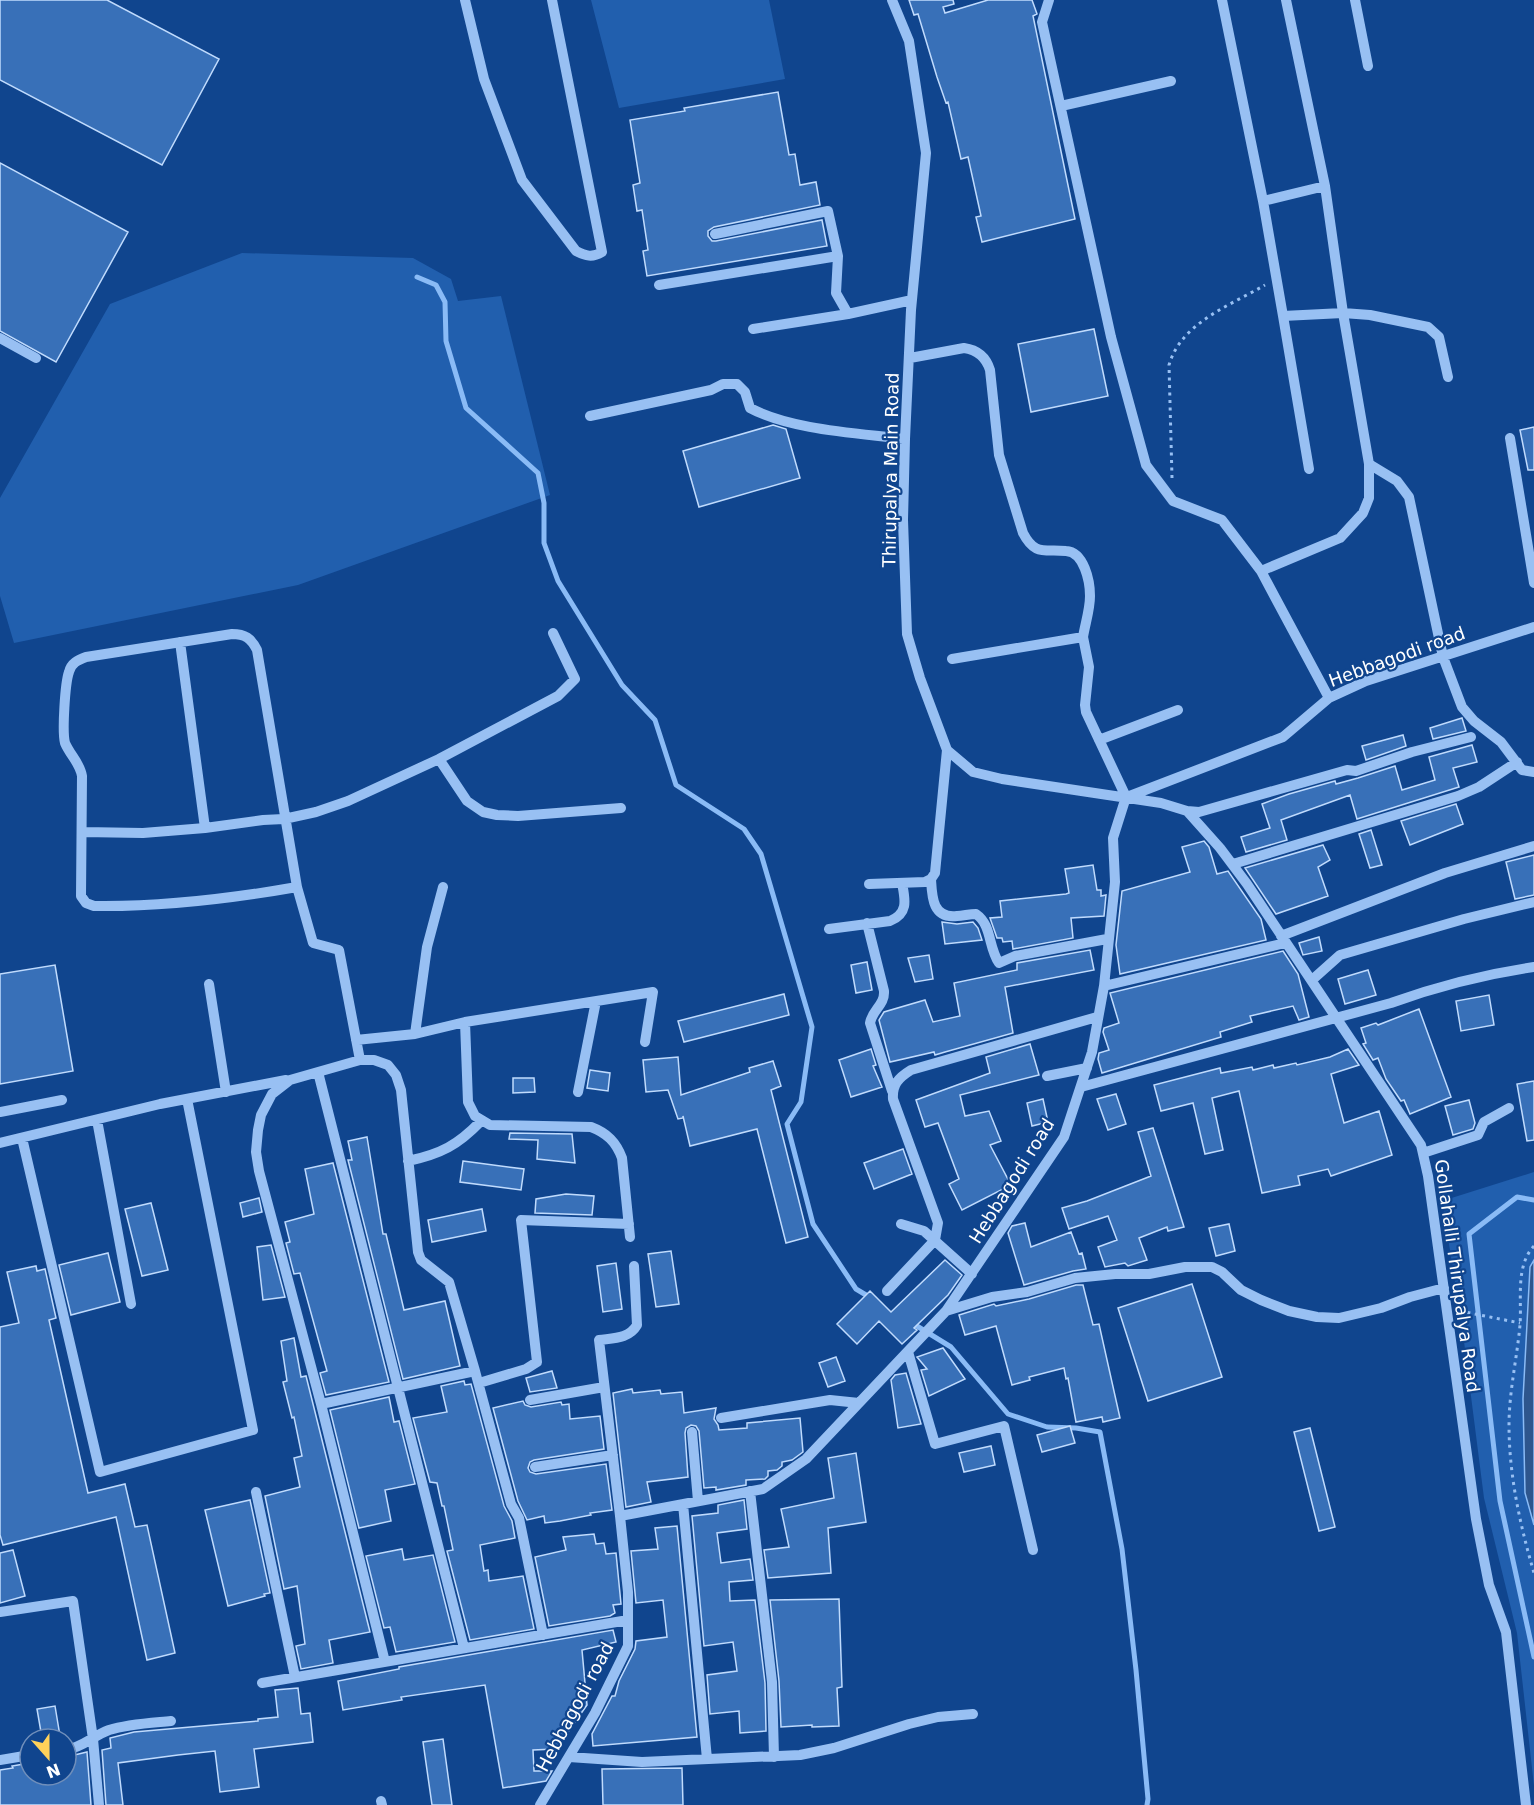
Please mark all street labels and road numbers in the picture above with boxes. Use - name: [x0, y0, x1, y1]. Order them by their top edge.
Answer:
- street label: Thirupalya Main Road: [878, 372, 903, 569]
- street label: Hebbagodi road: [1326, 622, 1468, 691]
- street label: Hebbagodi road: [965, 1114, 1059, 1247]
- street label: Gollahalli Thirupalya Road: [1431, 1158, 1484, 1394]
- street label: Hebbagodi road: [532, 1638, 618, 1775]

